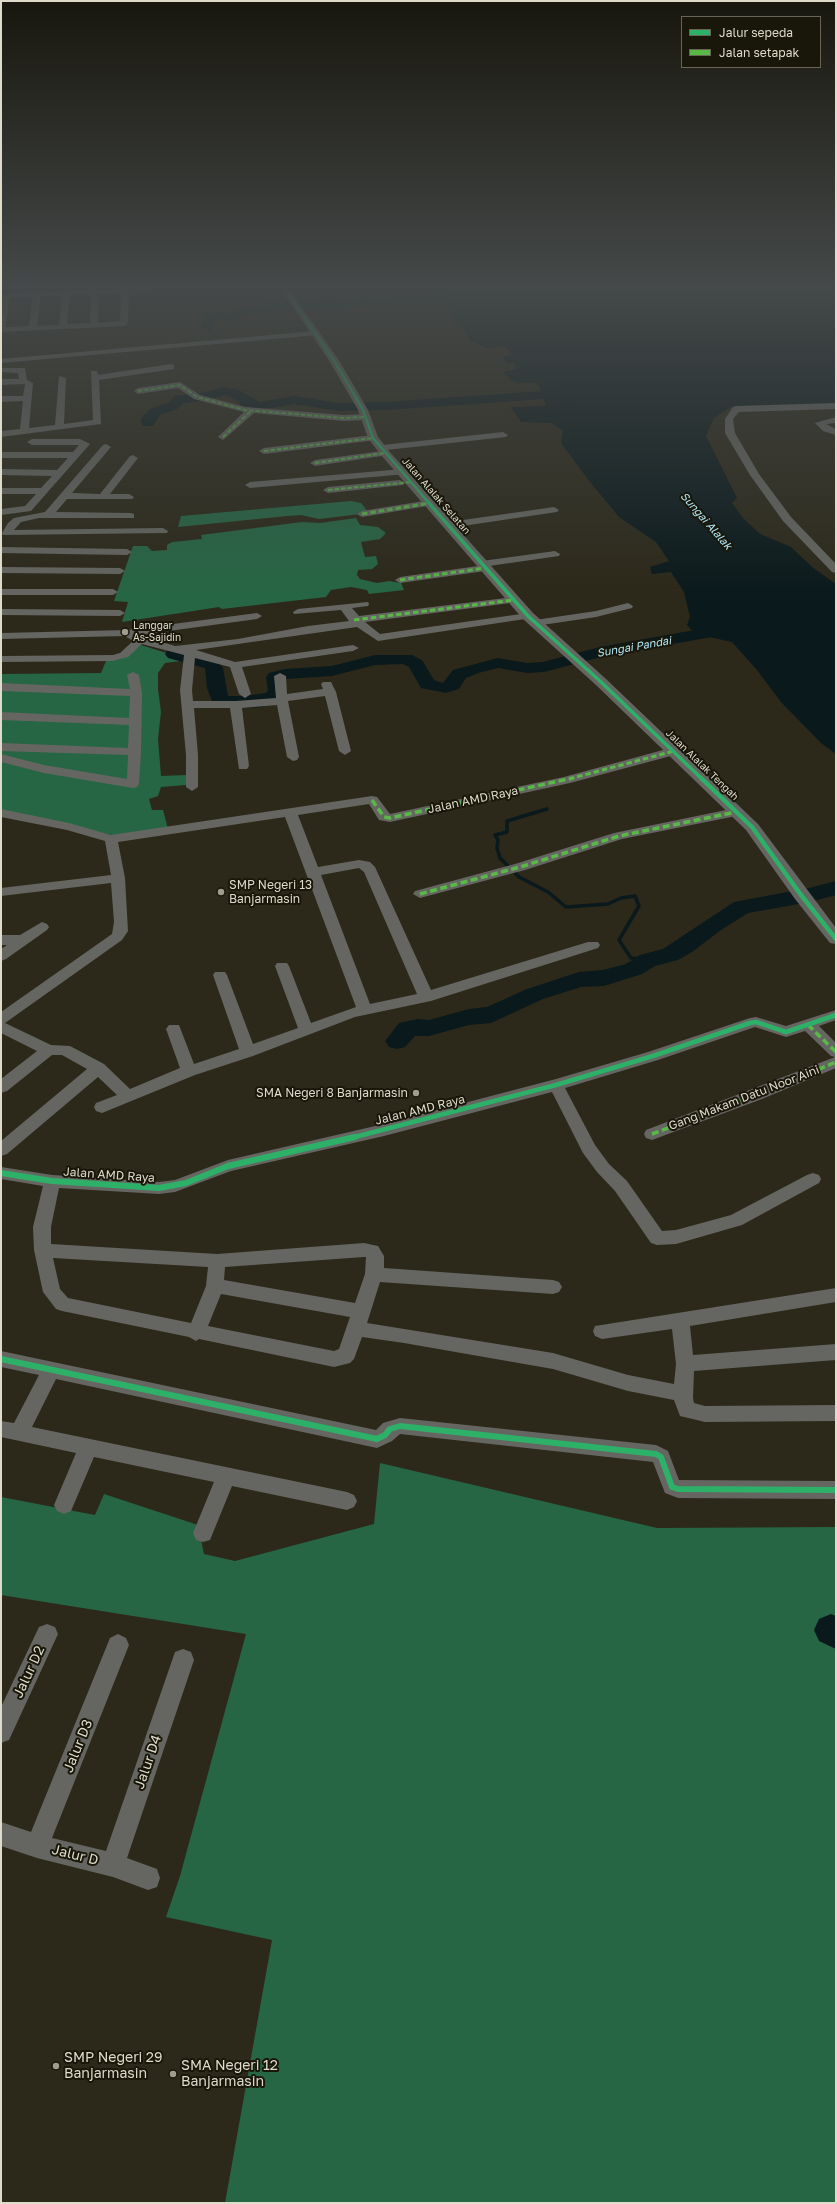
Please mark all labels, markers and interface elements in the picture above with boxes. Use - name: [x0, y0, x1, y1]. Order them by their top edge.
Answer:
- legend: [681, 16, 821, 68]
- text: Jalur sepeda: [719, 25, 793, 40]
- text: Jalan setapak: [719, 45, 799, 60]
- street label: Jalan Alalak Selatan: [399, 455, 473, 537]
- water label: Sungai Alalak: [677, 490, 735, 552]
- place label: Langgar As-Sajidin: [133, 620, 181, 644]
- marker: Langgar As-Sajidin: [120, 627, 130, 637]
- water label: Sungai Pandai: [596, 634, 672, 660]
- street label: Jalan Alalak Tengah: [663, 727, 741, 803]
- street label: Jalan AMD Raya: [427, 783, 519, 817]
- place label: SMP Negeri 13 Banjarmasin: [229, 878, 312, 906]
- marker: SMP Negeri 13 Banjarmasin: [216, 887, 226, 897]
- street label: Gang Makam Datu Noor Aini: [667, 1063, 821, 1133]
- place label: SMA Negeri 8 Banjarmasin: [256, 1086, 408, 1100]
- marker: SMA Negeri 8 Banjarmasin: [411, 1088, 421, 1098]
- street label: Jalan AMD Raya: [374, 1092, 466, 1128]
- street label: Jalan AMD Raya: [63, 1165, 155, 1185]
- street label: Jalur D2: [10, 1643, 48, 1701]
- street label: Jalur D3: [60, 1717, 96, 1775]
- street label: Jalur D4: [131, 1733, 165, 1791]
- street label: Jalur D: [50, 1841, 100, 1869]
- place label: SMP Negeri 29 Banjarmasin: [64, 2050, 162, 2082]
- place label: SMA Negeri 12 Banjarmasin: [181, 2058, 278, 2090]
- marker: SMP Negeri 29 Banjarmasin: [51, 2061, 61, 2071]
- marker: SMA Negeri 12 Banjarmasin: [168, 2069, 178, 2079]

